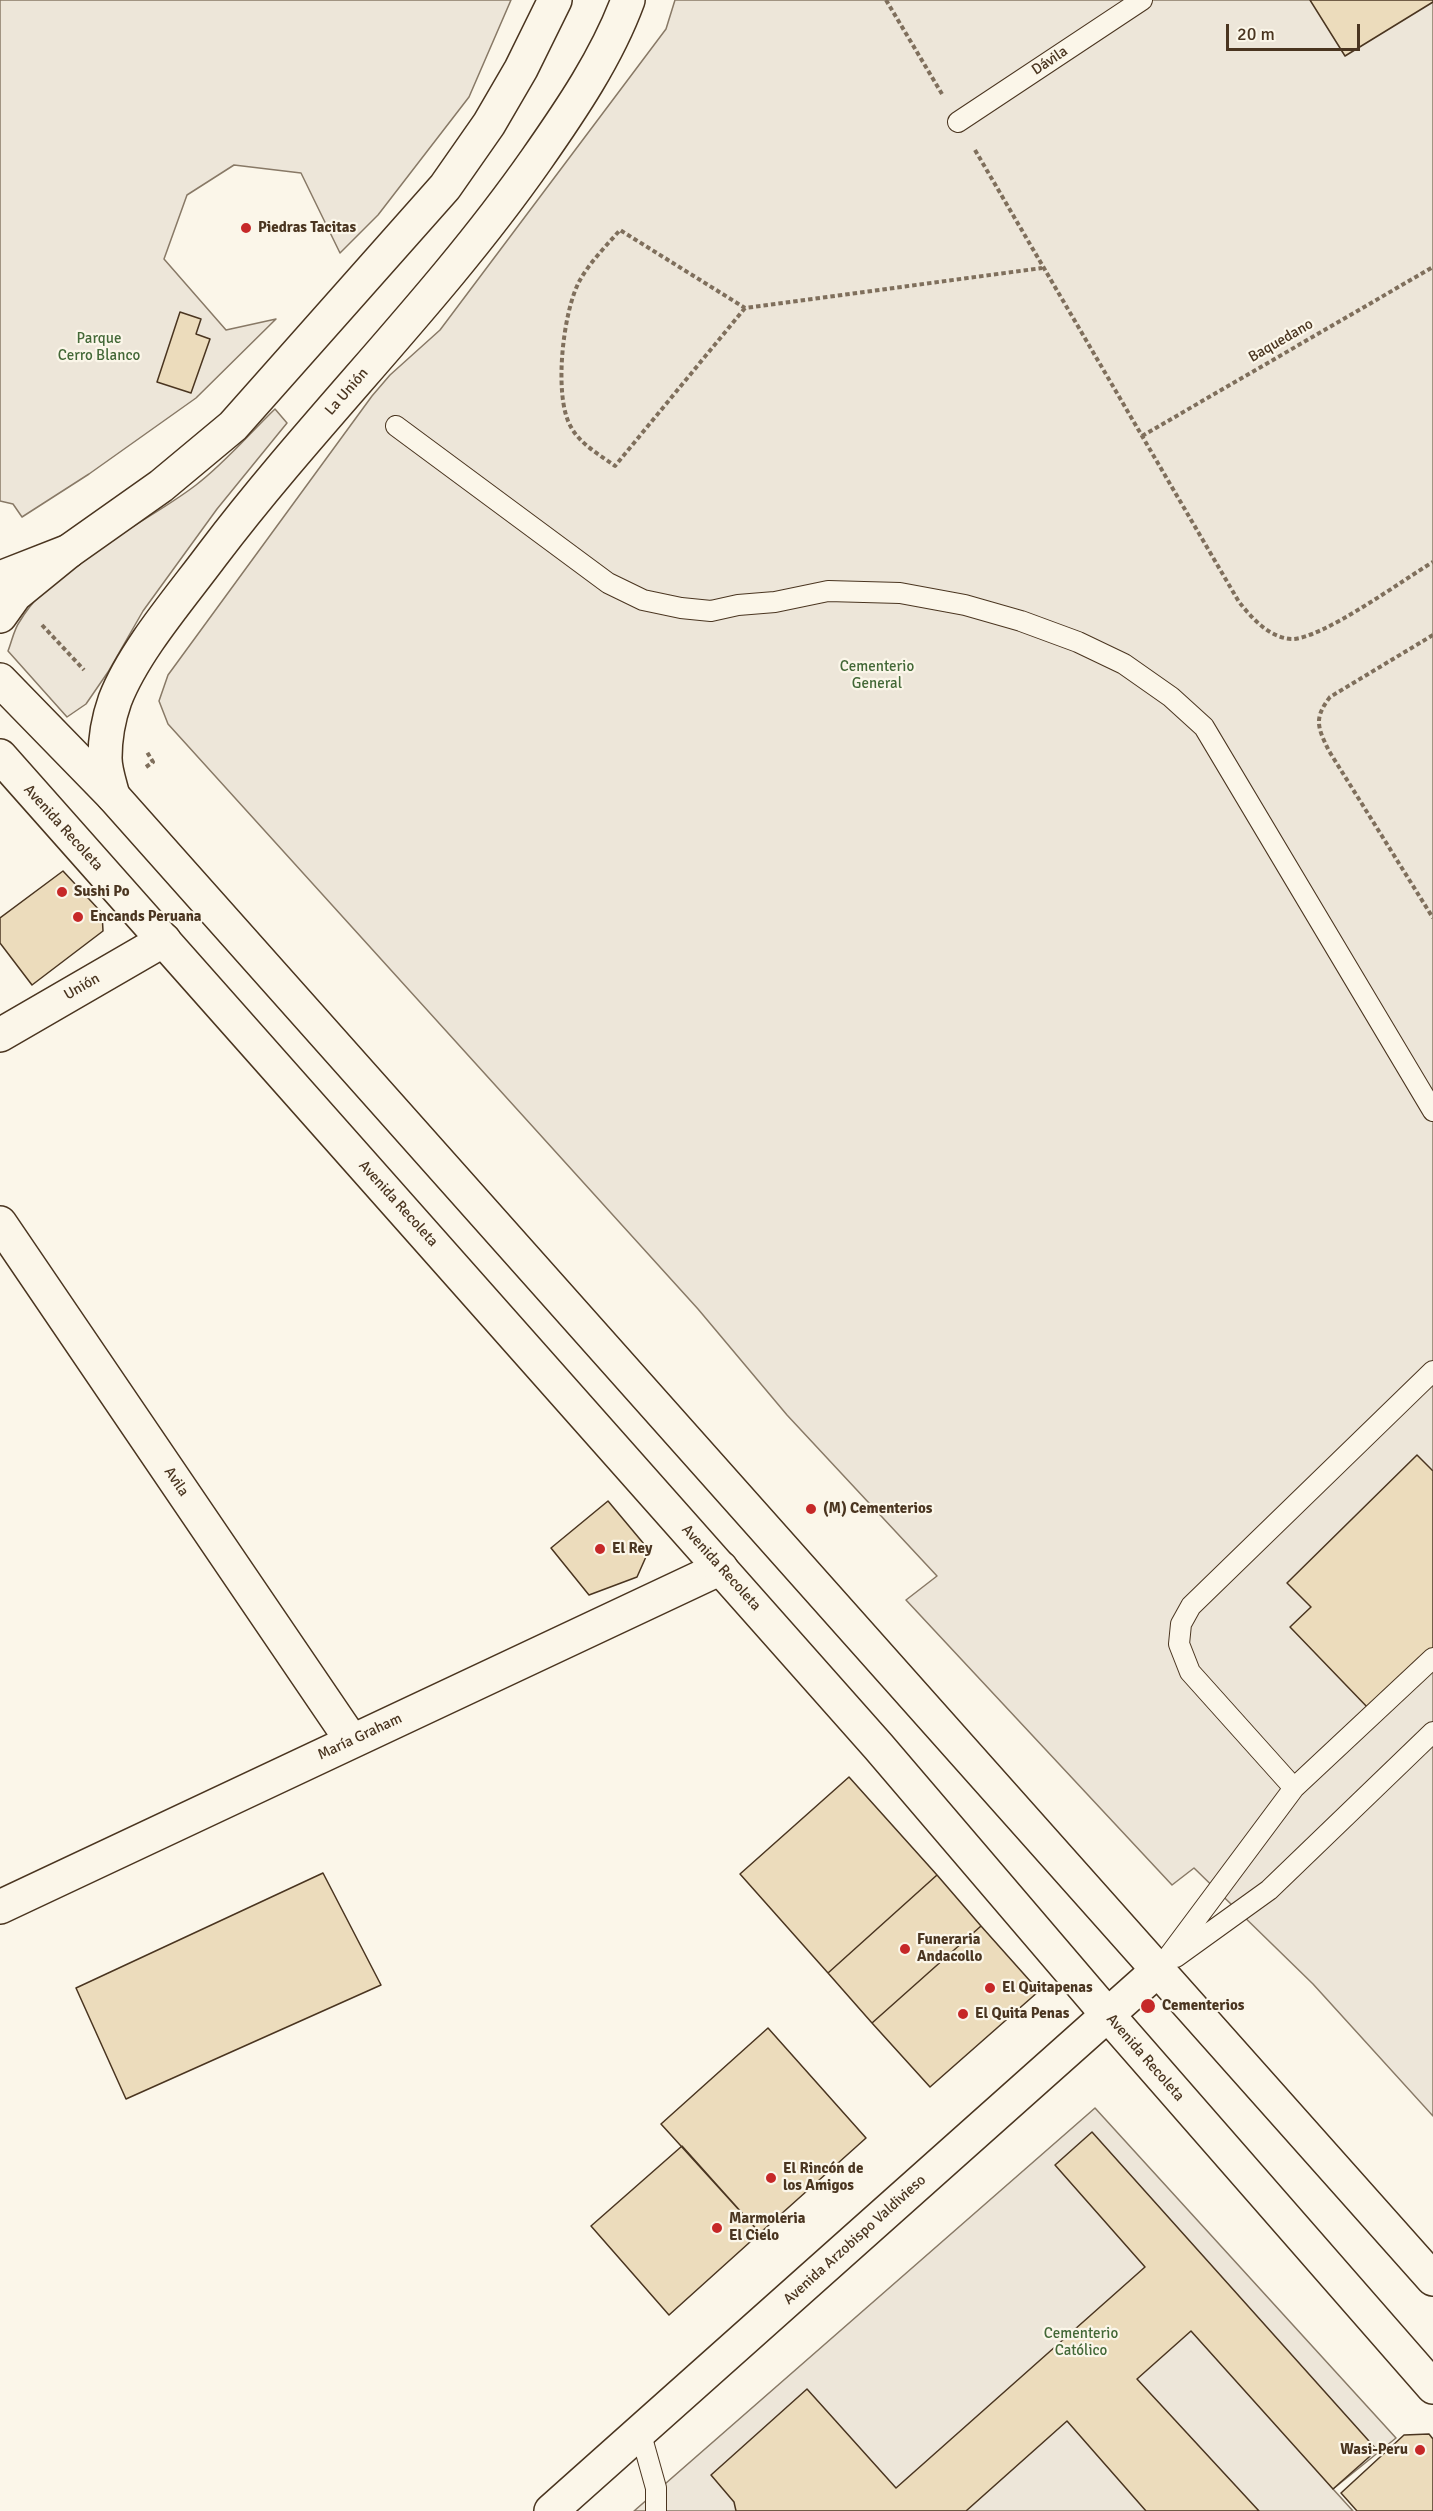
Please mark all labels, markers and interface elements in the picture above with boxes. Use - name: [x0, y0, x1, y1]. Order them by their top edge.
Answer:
- scale bar: [1229, 12, 1362, 50]
- text: 20 m: [1237, 23, 1275, 45]
- street label: Dávila: [1029, 42, 1071, 80]
- place label: Piedras Tacitas: [258, 219, 356, 237]
- marker: Piedras Tacitas: [239, 221, 253, 235]
- street label: Baquedano: [1245, 315, 1317, 367]
- park label: Parque Cerro Blanco: [58, 330, 140, 365]
- street label: La Unión: [322, 365, 372, 419]
- park label: Cementerio General: [840, 658, 914, 693]
- street label: Avenida Recoleta: [20, 781, 106, 875]
- place label: Sushi Po: [74, 883, 129, 901]
- marker: Sushi Po: [55, 885, 69, 899]
- place label: Encands Peruana: [90, 908, 202, 926]
- marker: Encands Peruana: [71, 910, 85, 924]
- street label: Unión: [61, 970, 103, 1004]
- street label: Avenida Recoleta: [355, 1157, 441, 1251]
- street label: Avila: [160, 1464, 192, 1500]
- place label: (M) Cementerios: [823, 1500, 932, 1518]
- marker: (M) Cementerios: [804, 1502, 818, 1516]
- street label: Avenida Recoleta: [678, 1521, 764, 1615]
- place label: El Rey: [612, 1540, 652, 1558]
- marker: El Rey: [593, 1542, 607, 1556]
- street label: María Graham: [315, 1710, 405, 1764]
- place label: Funeraria Andacollo: [917, 1931, 982, 1966]
- marker: Funeraria Andacollo: [898, 1942, 912, 1956]
- place label: El Quitapenas: [1002, 1979, 1093, 1997]
- marker: El Quitapenas: [983, 1981, 997, 1995]
- marker: Cementerios: [1139, 1997, 1157, 2015]
- place label: Cementerios: [1162, 1997, 1244, 2015]
- place label: El Quita Penas: [975, 2005, 1069, 2023]
- marker: El Quita Penas: [956, 2007, 970, 2021]
- street label: Avenida Recoleta: [1102, 2011, 1188, 2105]
- place label: El Rincón de los Amigos: [783, 2160, 863, 2195]
- marker: El Rincón de los Amigos: [764, 2171, 778, 2185]
- street label: Avenida Arzobispo Valdivieso: [780, 2171, 930, 2309]
- place label: Marmoleria El Cielo: [729, 2210, 806, 2245]
- marker: Marmoleria El Cielo: [710, 2221, 724, 2235]
- park label: Cementerio Católico: [1044, 2325, 1118, 2360]
- place label: Wasi-Peru: [1340, 2441, 1408, 2459]
- marker: Wasi-Peru: [1413, 2443, 1427, 2457]

